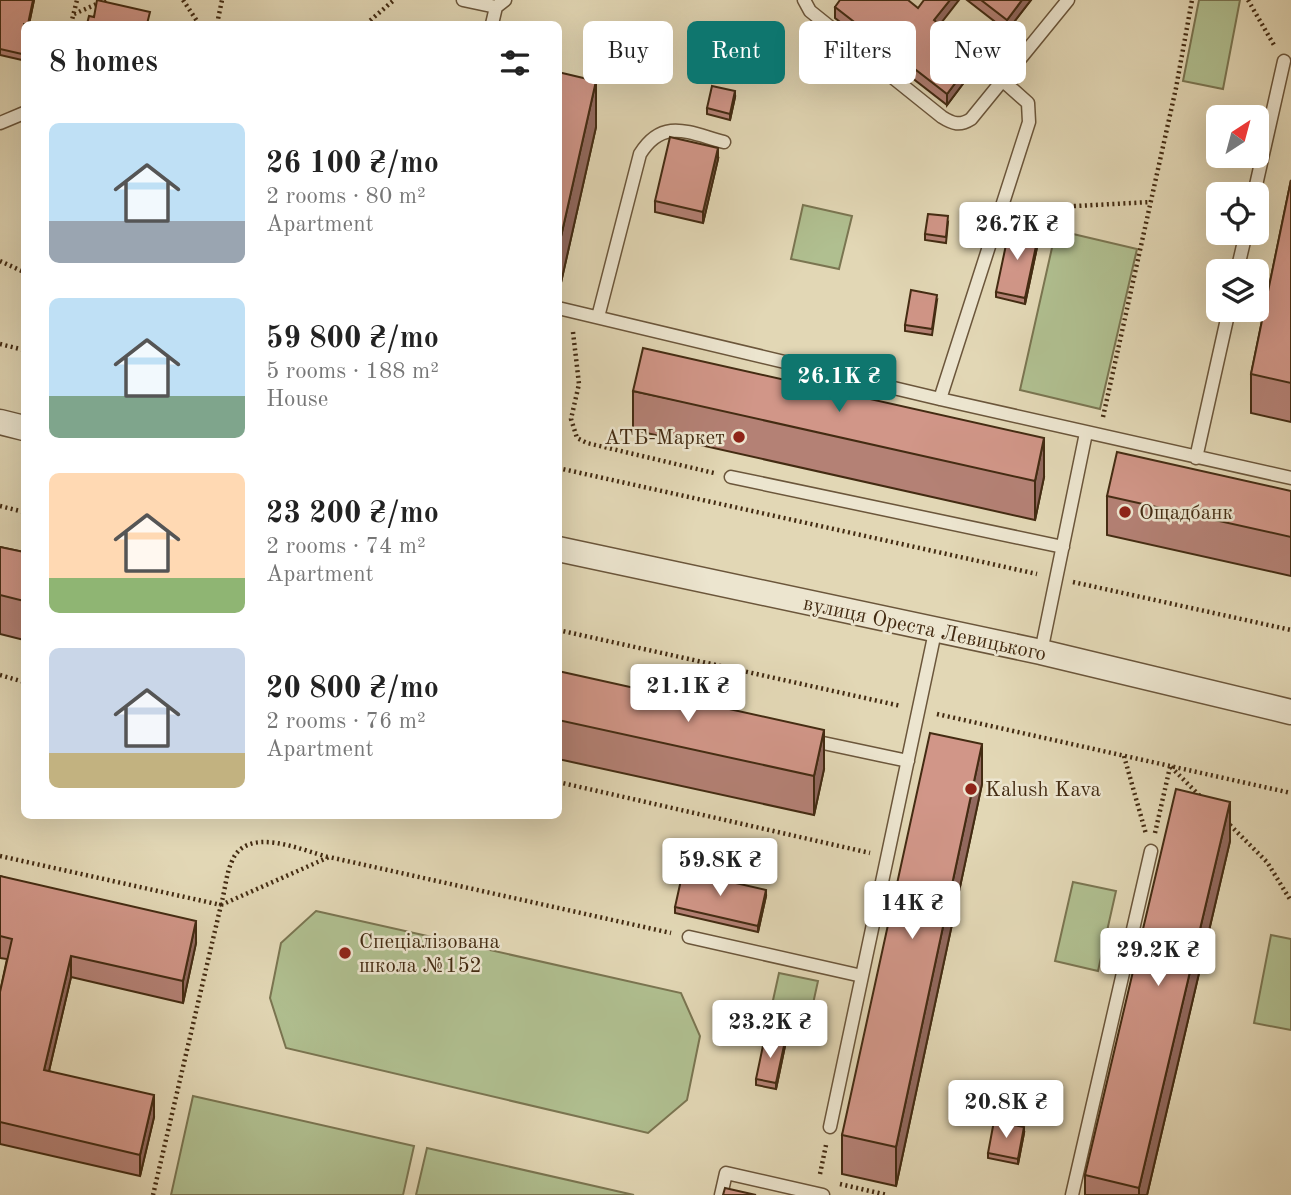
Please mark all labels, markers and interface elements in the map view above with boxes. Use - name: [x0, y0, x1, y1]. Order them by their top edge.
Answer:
- chip: Buy: [583, 21, 673, 84]
- chip: Rent: [687, 21, 785, 84]
- chip: Filters: [799, 21, 916, 84]
- chip: New: [930, 21, 1026, 84]
- icon: filters: [496, 44, 534, 82]
- text: 8 homes: [49, 48, 158, 78]
- north arrow: [1206, 105, 1269, 168]
- map controls: [1206, 105, 1269, 322]
- text: 26 100 ₴/mo: [266, 149, 439, 179]
- icon: home: [105, 151, 189, 235]
- button: locate: [1206, 182, 1269, 245]
- text: 2 rooms · 80 m²: [266, 185, 426, 208]
- pin: 26.7K ₴: [952, 202, 1082, 262]
- text: Apartment: [266, 213, 374, 236]
- text: 26.7K ₴: [975, 213, 1059, 236]
- button: layers: [1206, 259, 1269, 322]
- text: 59 800 ₴/mo: [266, 324, 439, 354]
- icon: home: [105, 326, 189, 410]
- pin: 26.1K ₴: [774, 354, 904, 414]
- text: 5 rooms · 188 m²: [266, 360, 439, 383]
- text: 26.1K ₴: [797, 365, 881, 388]
- text: House: [266, 388, 328, 411]
- place label: АТБ-Маркет: [604, 428, 725, 449]
- marker: АТБ-Маркет: [731, 429, 747, 445]
- text: 23 200 ₴/mo: [266, 499, 439, 529]
- icon: home: [105, 501, 189, 585]
- place label: Ощадбанк: [1139, 503, 1234, 524]
- marker: Ощадбанк: [1117, 504, 1133, 520]
- text: 2 rooms · 74 m²: [266, 535, 426, 558]
- text: Apartment: [266, 563, 374, 586]
- street label: вулиця Ореста Левицького: [801, 593, 1048, 665]
- pin: 21.1K ₴: [623, 664, 753, 724]
- text: 20 800 ₴/mo: [266, 674, 439, 704]
- text: 21.1K ₴: [646, 675, 730, 698]
- icon: home: [105, 676, 189, 760]
- text: 2 rooms · 76 m²: [266, 710, 426, 733]
- text: Apartment: [266, 738, 374, 761]
- place label: Kalush Kava: [985, 780, 1101, 801]
- marker: Kalush Kava: [963, 781, 979, 797]
- pin: 59.8K ₴: [655, 838, 785, 898]
- text: 59.8K ₴: [678, 849, 762, 872]
- pin: 14K ₴: [863, 881, 961, 941]
- text: 14K ₴: [880, 892, 944, 915]
- pin: 29.2K ₴: [1093, 928, 1223, 988]
- place label: Спеціалізована школа №152: [359, 932, 500, 977]
- text: 29.2K ₴: [1116, 939, 1200, 962]
- marker: Спеціалізована школа №152: [337, 945, 353, 961]
- pin: 23.2K ₴: [705, 1000, 835, 1060]
- text: 23.2K ₴: [728, 1011, 812, 1034]
- pin: 20.8K ₴: [941, 1080, 1071, 1140]
- text: 20.8K ₴: [964, 1091, 1048, 1114]

